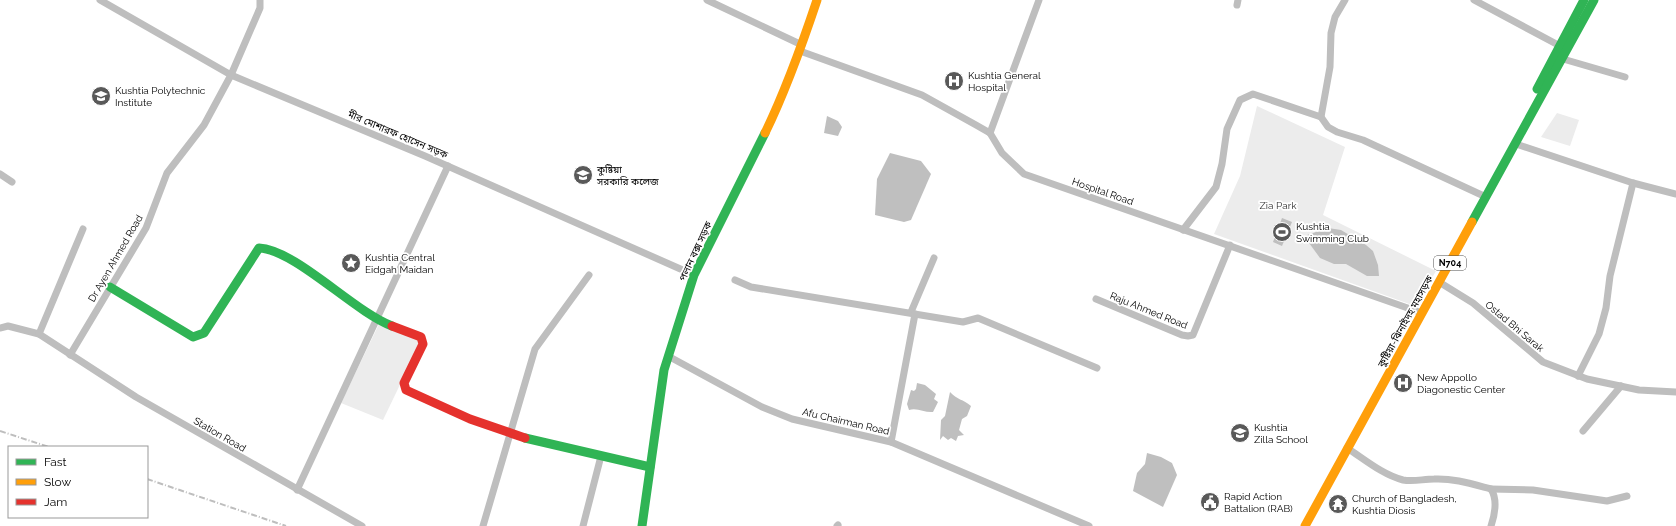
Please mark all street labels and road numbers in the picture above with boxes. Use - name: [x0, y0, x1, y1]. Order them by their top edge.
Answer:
- street label: মীর মোশারফ হোসেন সড়ক: [345, 108, 450, 161]
- street label: Hospital Road: [1071, 176, 1135, 207]
- street label: Dr Ayen Ahmed Road: [86, 213, 145, 304]
- street label: পলান বক্স সড়ক: [677, 219, 714, 283]
- road number: N704: [1434, 256, 1466, 270]
- street label: কুষ্টিয়া-ঝিনাইদহ মহাসড়ক: [1375, 273, 1436, 370]
- street label: Raju Ahmed Road: [1108, 290, 1189, 331]
- street label: Ostad Bhi Sarak: [1483, 299, 1547, 354]
- street label: Afu Chairman Road: [801, 406, 891, 437]
- street label: Station Road: [192, 415, 248, 454]

